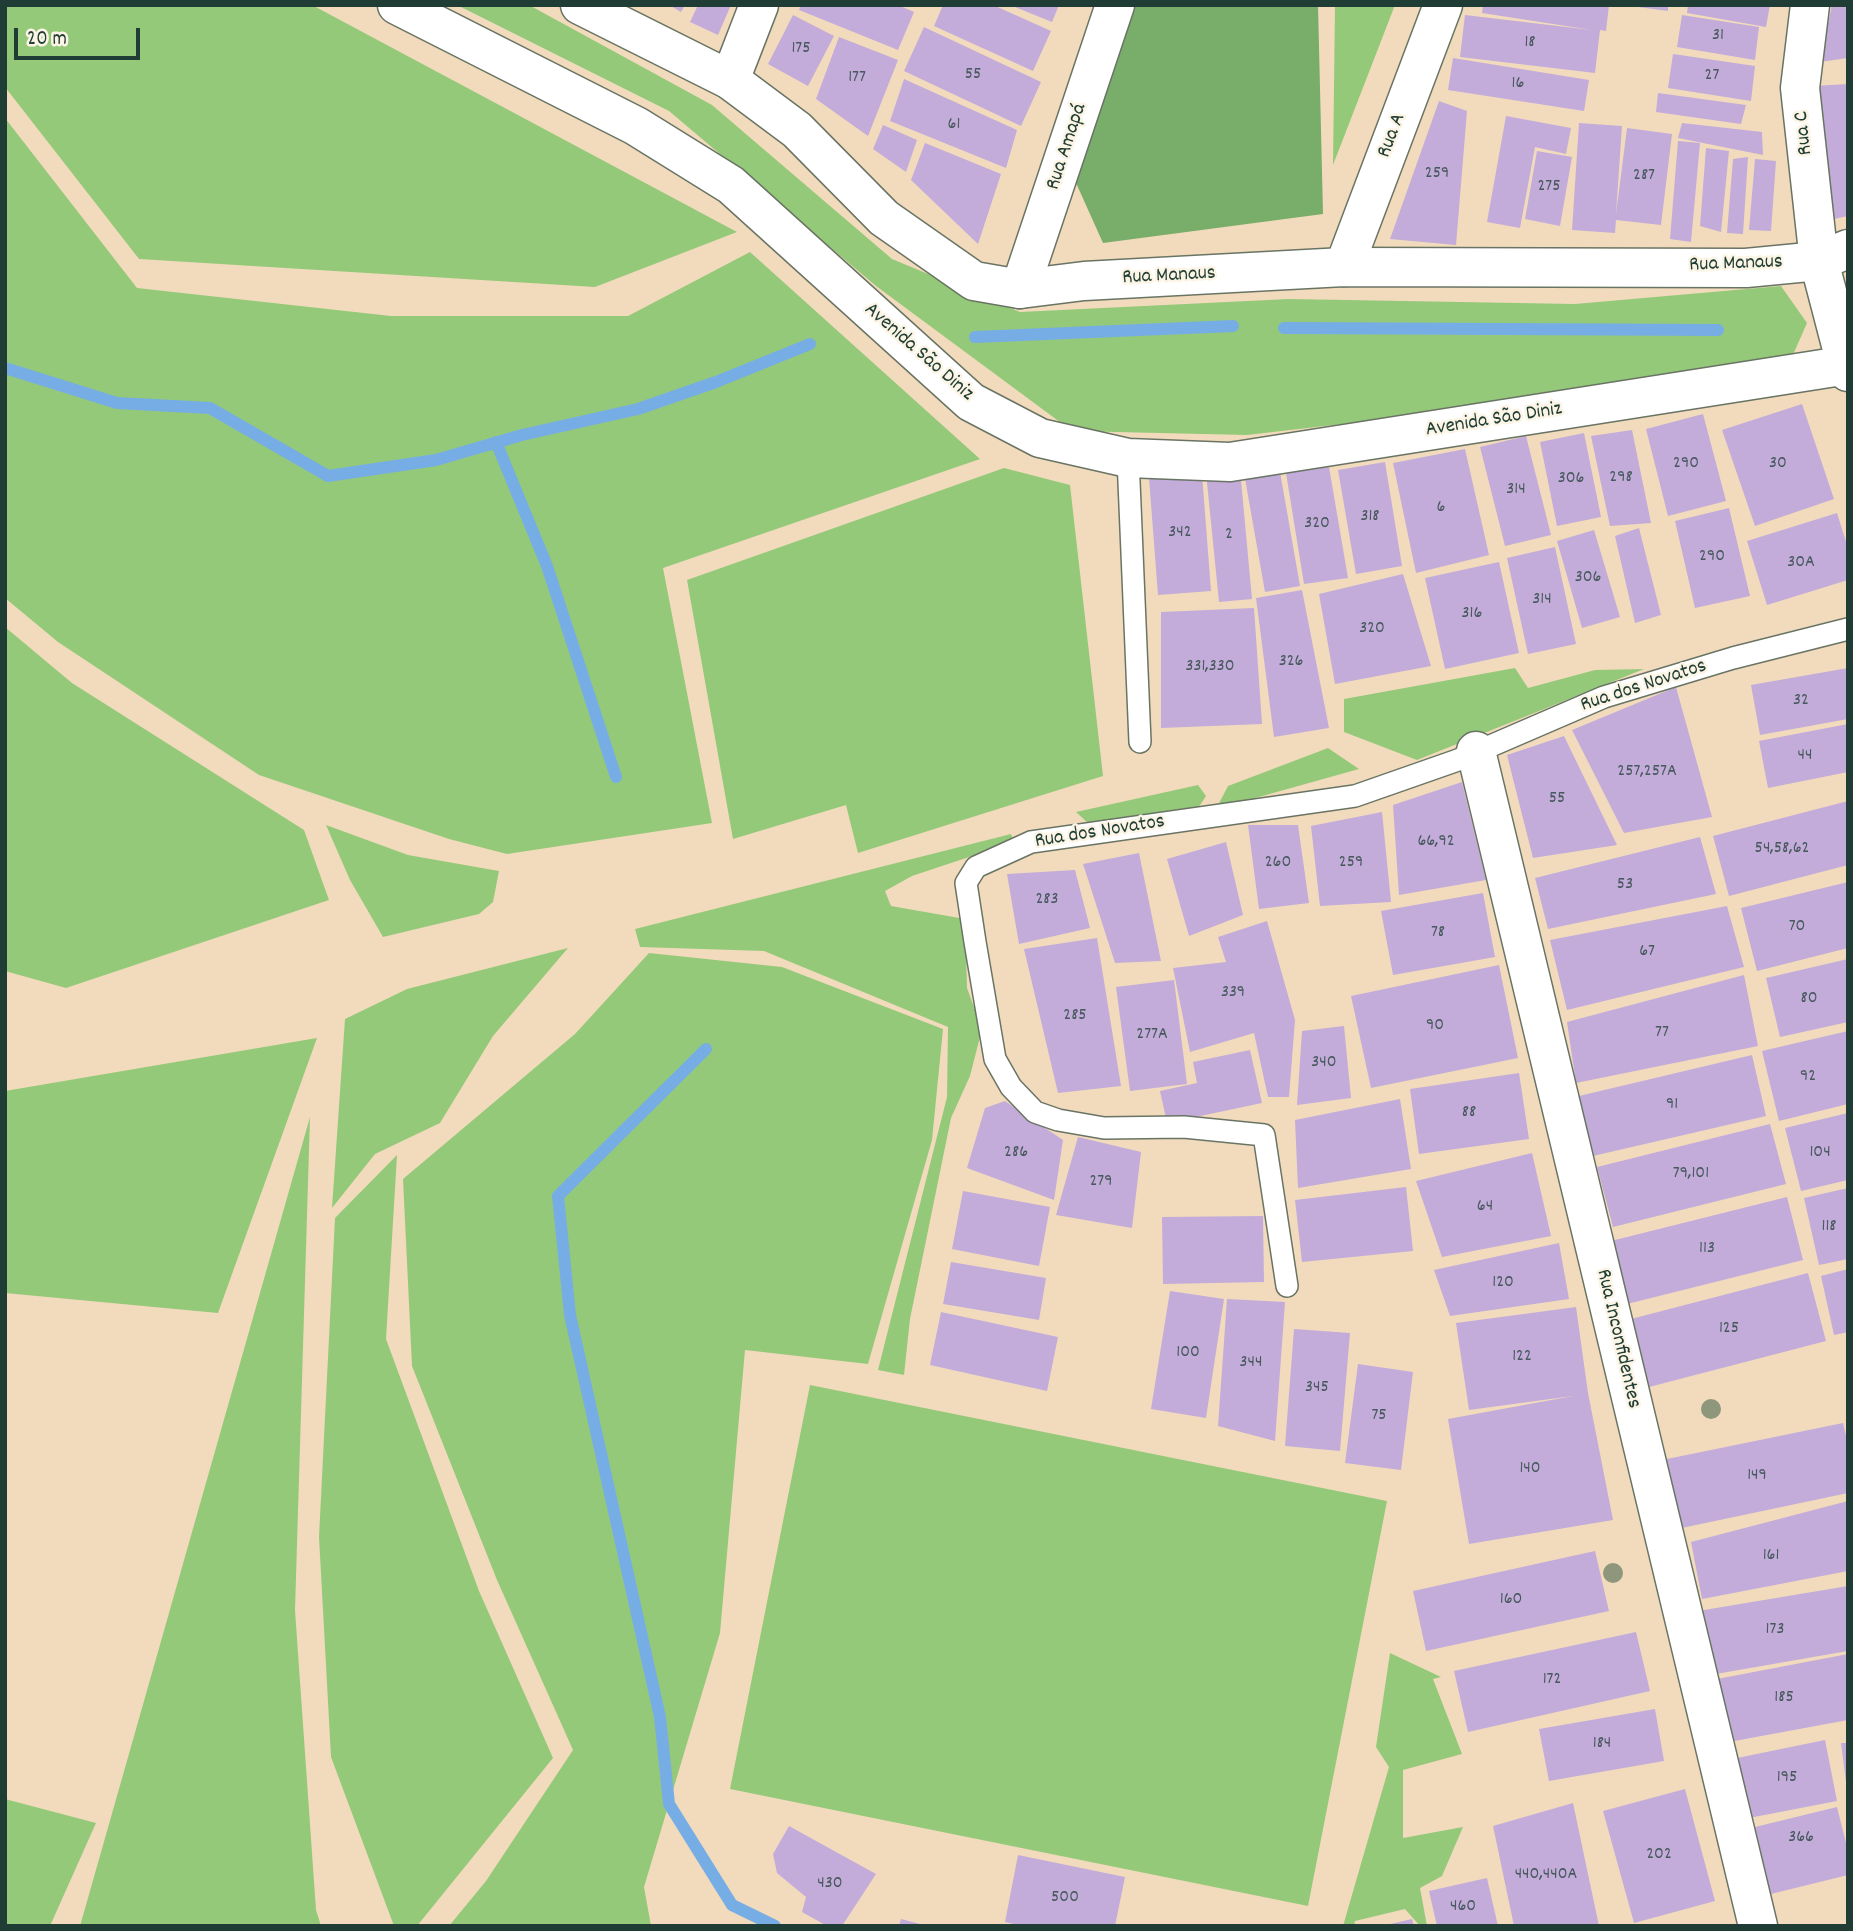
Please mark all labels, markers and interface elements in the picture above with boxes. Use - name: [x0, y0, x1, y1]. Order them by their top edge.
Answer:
- scale bar: [18, 14, 144, 58]
- text: 20 m: [27, 25, 67, 55]
- house number: 31: [1712, 26, 1724, 48]
- house number: 18: [1524, 33, 1536, 55]
- house number: 175: [791, 39, 811, 61]
- house number: 55: [965, 65, 981, 87]
- house number: 27: [1705, 66, 1719, 88]
- house number: 177: [848, 68, 866, 90]
- house number: 16: [1512, 74, 1524, 96]
- street label: Rua Amapá: [1042, 100, 1094, 194]
- street label: Rua A: [1373, 110, 1413, 162]
- street label: Rua C: [1790, 110, 1820, 156]
- house number: 61: [948, 115, 960, 137]
- house number: 259: [1425, 164, 1449, 186]
- house number: 287: [1633, 166, 1655, 188]
- house number: 275: [1537, 177, 1561, 199]
- street label: Rua Manaus: [1689, 251, 1783, 279]
- street label: Rua Manaus: [1122, 262, 1216, 292]
- street label: Avenida São Diniz: [858, 298, 978, 408]
- street label: Avenida São Diniz: [1424, 398, 1564, 444]
- house number: 290: [1673, 454, 1699, 476]
- house number: 30: [1769, 454, 1787, 476]
- house number: 298: [1609, 468, 1633, 490]
- house number: 306: [1558, 469, 1584, 491]
- house number: 314: [1506, 480, 1526, 502]
- house number: 6: [1437, 498, 1445, 520]
- house number: 318: [1360, 507, 1380, 529]
- house number: 320: [1304, 514, 1330, 536]
- house number: 342: [1168, 523, 1192, 545]
- house number: 2: [1225, 525, 1233, 547]
- house number: 290: [1699, 547, 1725, 569]
- house number: 30A: [1787, 553, 1815, 575]
- house number: 306: [1575, 568, 1601, 590]
- house number: 314: [1532, 590, 1552, 612]
- house number: 316: [1462, 604, 1482, 626]
- house number: 320: [1359, 619, 1385, 641]
- house number: 326: [1279, 652, 1303, 674]
- street label: Rua dos Novatos: [1578, 655, 1710, 719]
- house number: 331,330: [1185, 657, 1235, 679]
- house number: 32: [1793, 691, 1809, 713]
- house number: 44: [1798, 746, 1812, 768]
- house number: 257,257A: [1617, 762, 1677, 784]
- house number: 55: [1549, 789, 1565, 811]
- street label: Rua dos Novatos: [1033, 810, 1167, 856]
- house number: 66,92: [1417, 832, 1455, 854]
- house number: 54,58,62: [1755, 839, 1809, 861]
- house number: 260: [1265, 853, 1291, 875]
- house number: 259: [1339, 853, 1363, 875]
- house number: 53: [1617, 875, 1633, 897]
- house number: 283: [1035, 890, 1059, 912]
- house number: 70: [1789, 917, 1805, 939]
- house number: 78: [1431, 923, 1445, 945]
- house number: 67: [1639, 942, 1655, 964]
- house number: 339: [1221, 983, 1245, 1005]
- house number: 80: [1800, 989, 1818, 1011]
- house number: 285: [1063, 1006, 1087, 1028]
- house number: 90: [1426, 1016, 1444, 1038]
- house number: 77: [1655, 1023, 1669, 1045]
- house number: 277A: [1136, 1025, 1168, 1047]
- house number: 340: [1311, 1053, 1337, 1075]
- house number: 92: [1800, 1067, 1816, 1089]
- house number: 91: [1666, 1095, 1678, 1117]
- house number: 88: [1462, 1103, 1476, 1125]
- house number: 286: [1004, 1143, 1028, 1165]
- house number: 104: [1809, 1143, 1831, 1165]
- house number: 79,101: [1673, 1164, 1709, 1186]
- house number: 279: [1089, 1172, 1113, 1194]
- house number: 64: [1477, 1197, 1493, 1219]
- house number: 118: [1821, 1217, 1837, 1239]
- house number: 113: [1699, 1239, 1715, 1261]
- street label: Rua Inconfidentes: [1589, 1267, 1645, 1411]
- house number: 120: [1492, 1273, 1514, 1295]
- house number: 125: [1719, 1319, 1739, 1341]
- house number: 100: [1176, 1343, 1200, 1365]
- house number: 122: [1512, 1347, 1532, 1369]
- house number: 344: [1240, 1353, 1262, 1375]
- house number: 345: [1305, 1378, 1329, 1400]
- house number: 75: [1371, 1406, 1387, 1428]
- house number: 140: [1519, 1459, 1541, 1481]
- house number: 149: [1747, 1466, 1767, 1488]
- house number: 161: [1763, 1546, 1779, 1568]
- house number: 160: [1500, 1590, 1522, 1612]
- house number: 173: [1766, 1620, 1784, 1642]
- house number: 172: [1543, 1670, 1561, 1692]
- house number: 185: [1774, 1688, 1794, 1710]
- house number: 184: [1593, 1734, 1611, 1756]
- house number: 195: [1777, 1768, 1797, 1790]
- house number: 366: [1788, 1828, 1814, 1850]
- house number: 202: [1646, 1845, 1672, 1867]
- house number: 440,440A: [1515, 1865, 1577, 1887]
- house number: 430: [817, 1874, 843, 1896]
- house number: 500: [1051, 1888, 1079, 1910]
- house number: 460: [1450, 1897, 1476, 1919]

